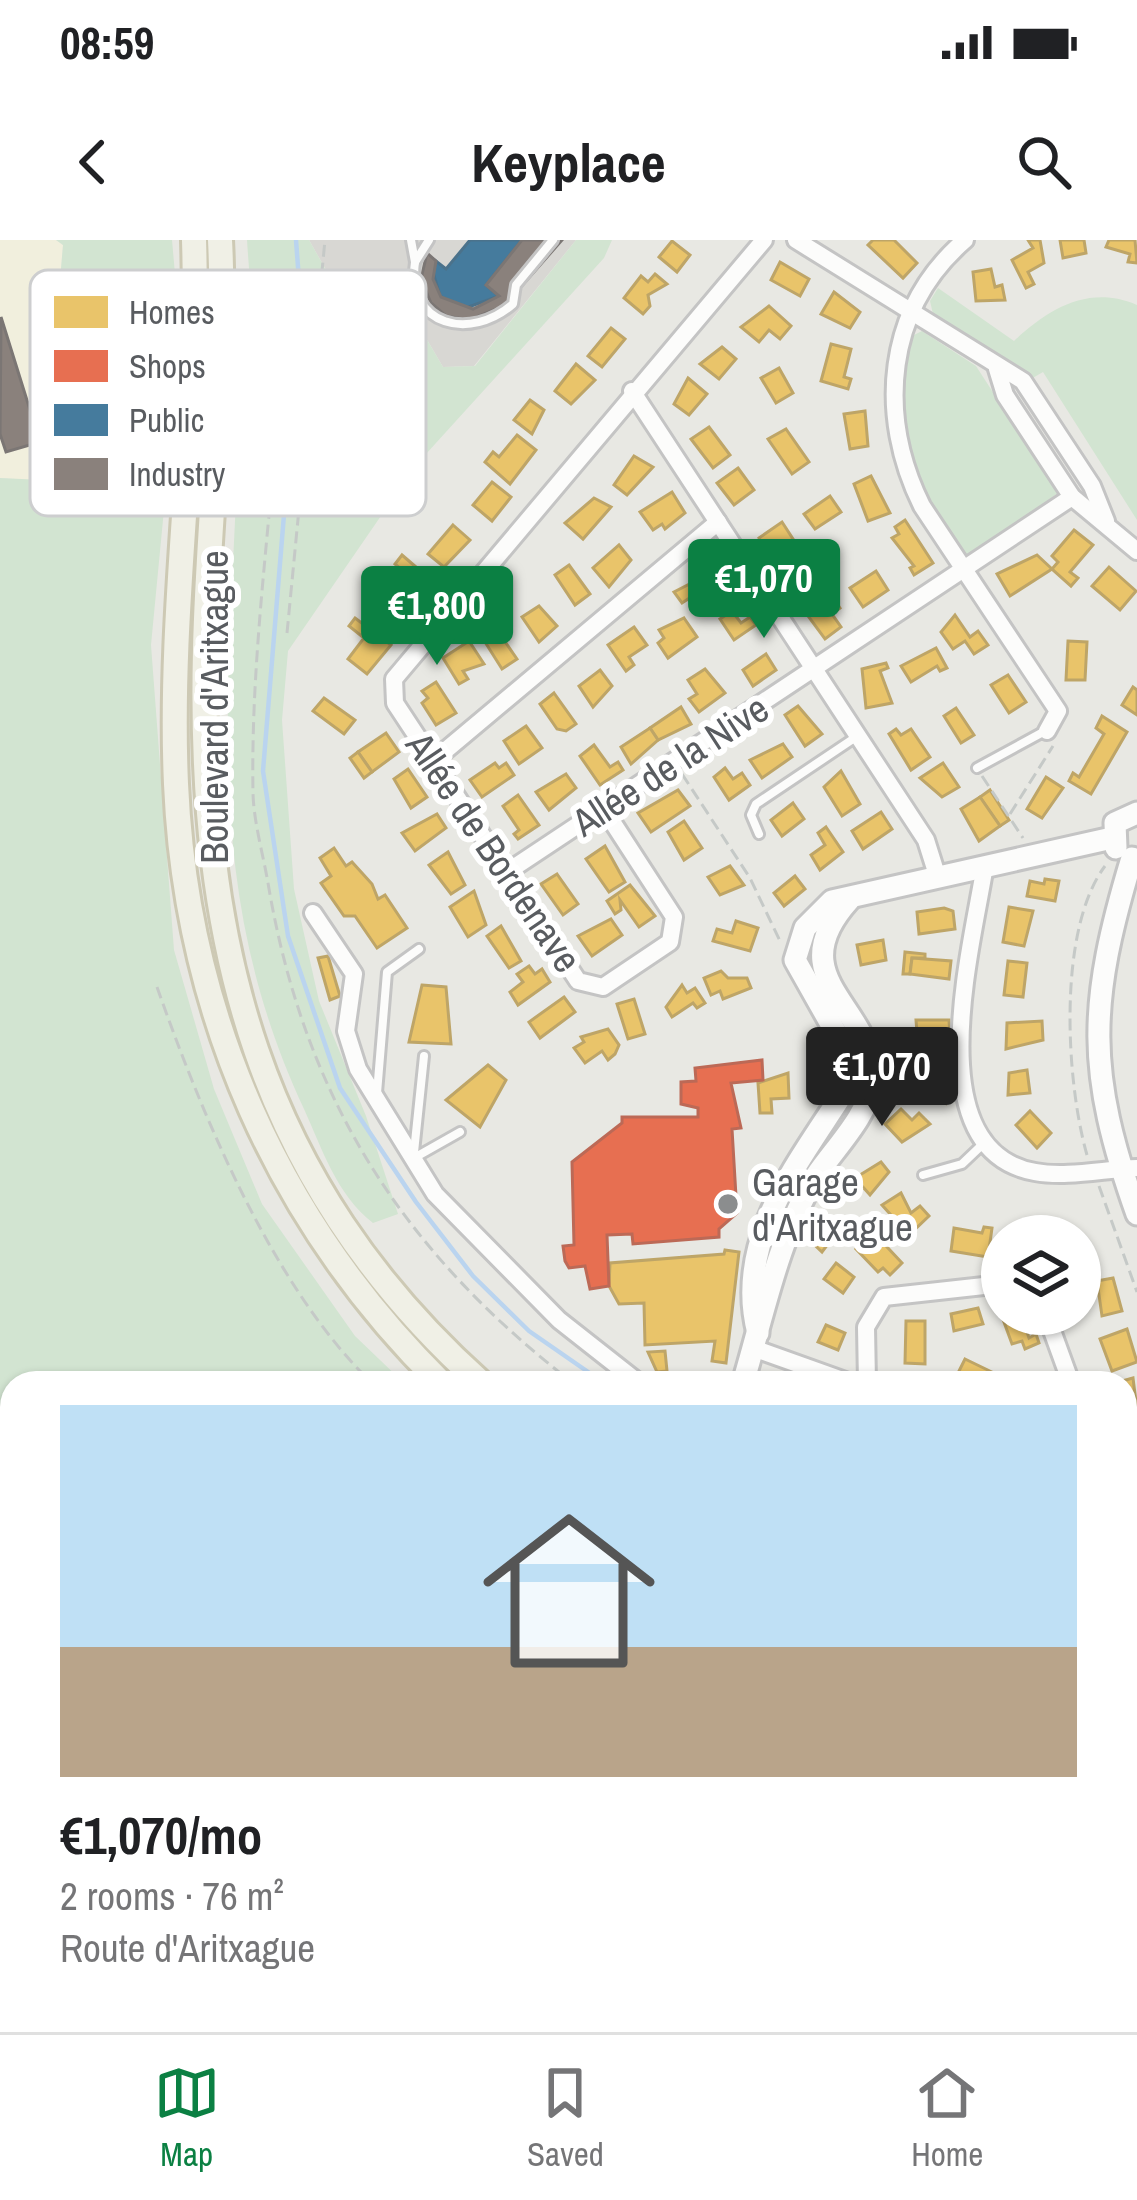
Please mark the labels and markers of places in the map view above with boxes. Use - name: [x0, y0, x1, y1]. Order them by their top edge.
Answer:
- pin: €1,070: [666, 539, 862, 641]
- pin: €1,800: [339, 566, 535, 668]
- pin: €1,070: [784, 1027, 980, 1129]
- place label: Garage d'Aritxague: [752, 1156, 913, 1253]
- marker: Garage d'Aritxague: [715, 1191, 741, 1217]

